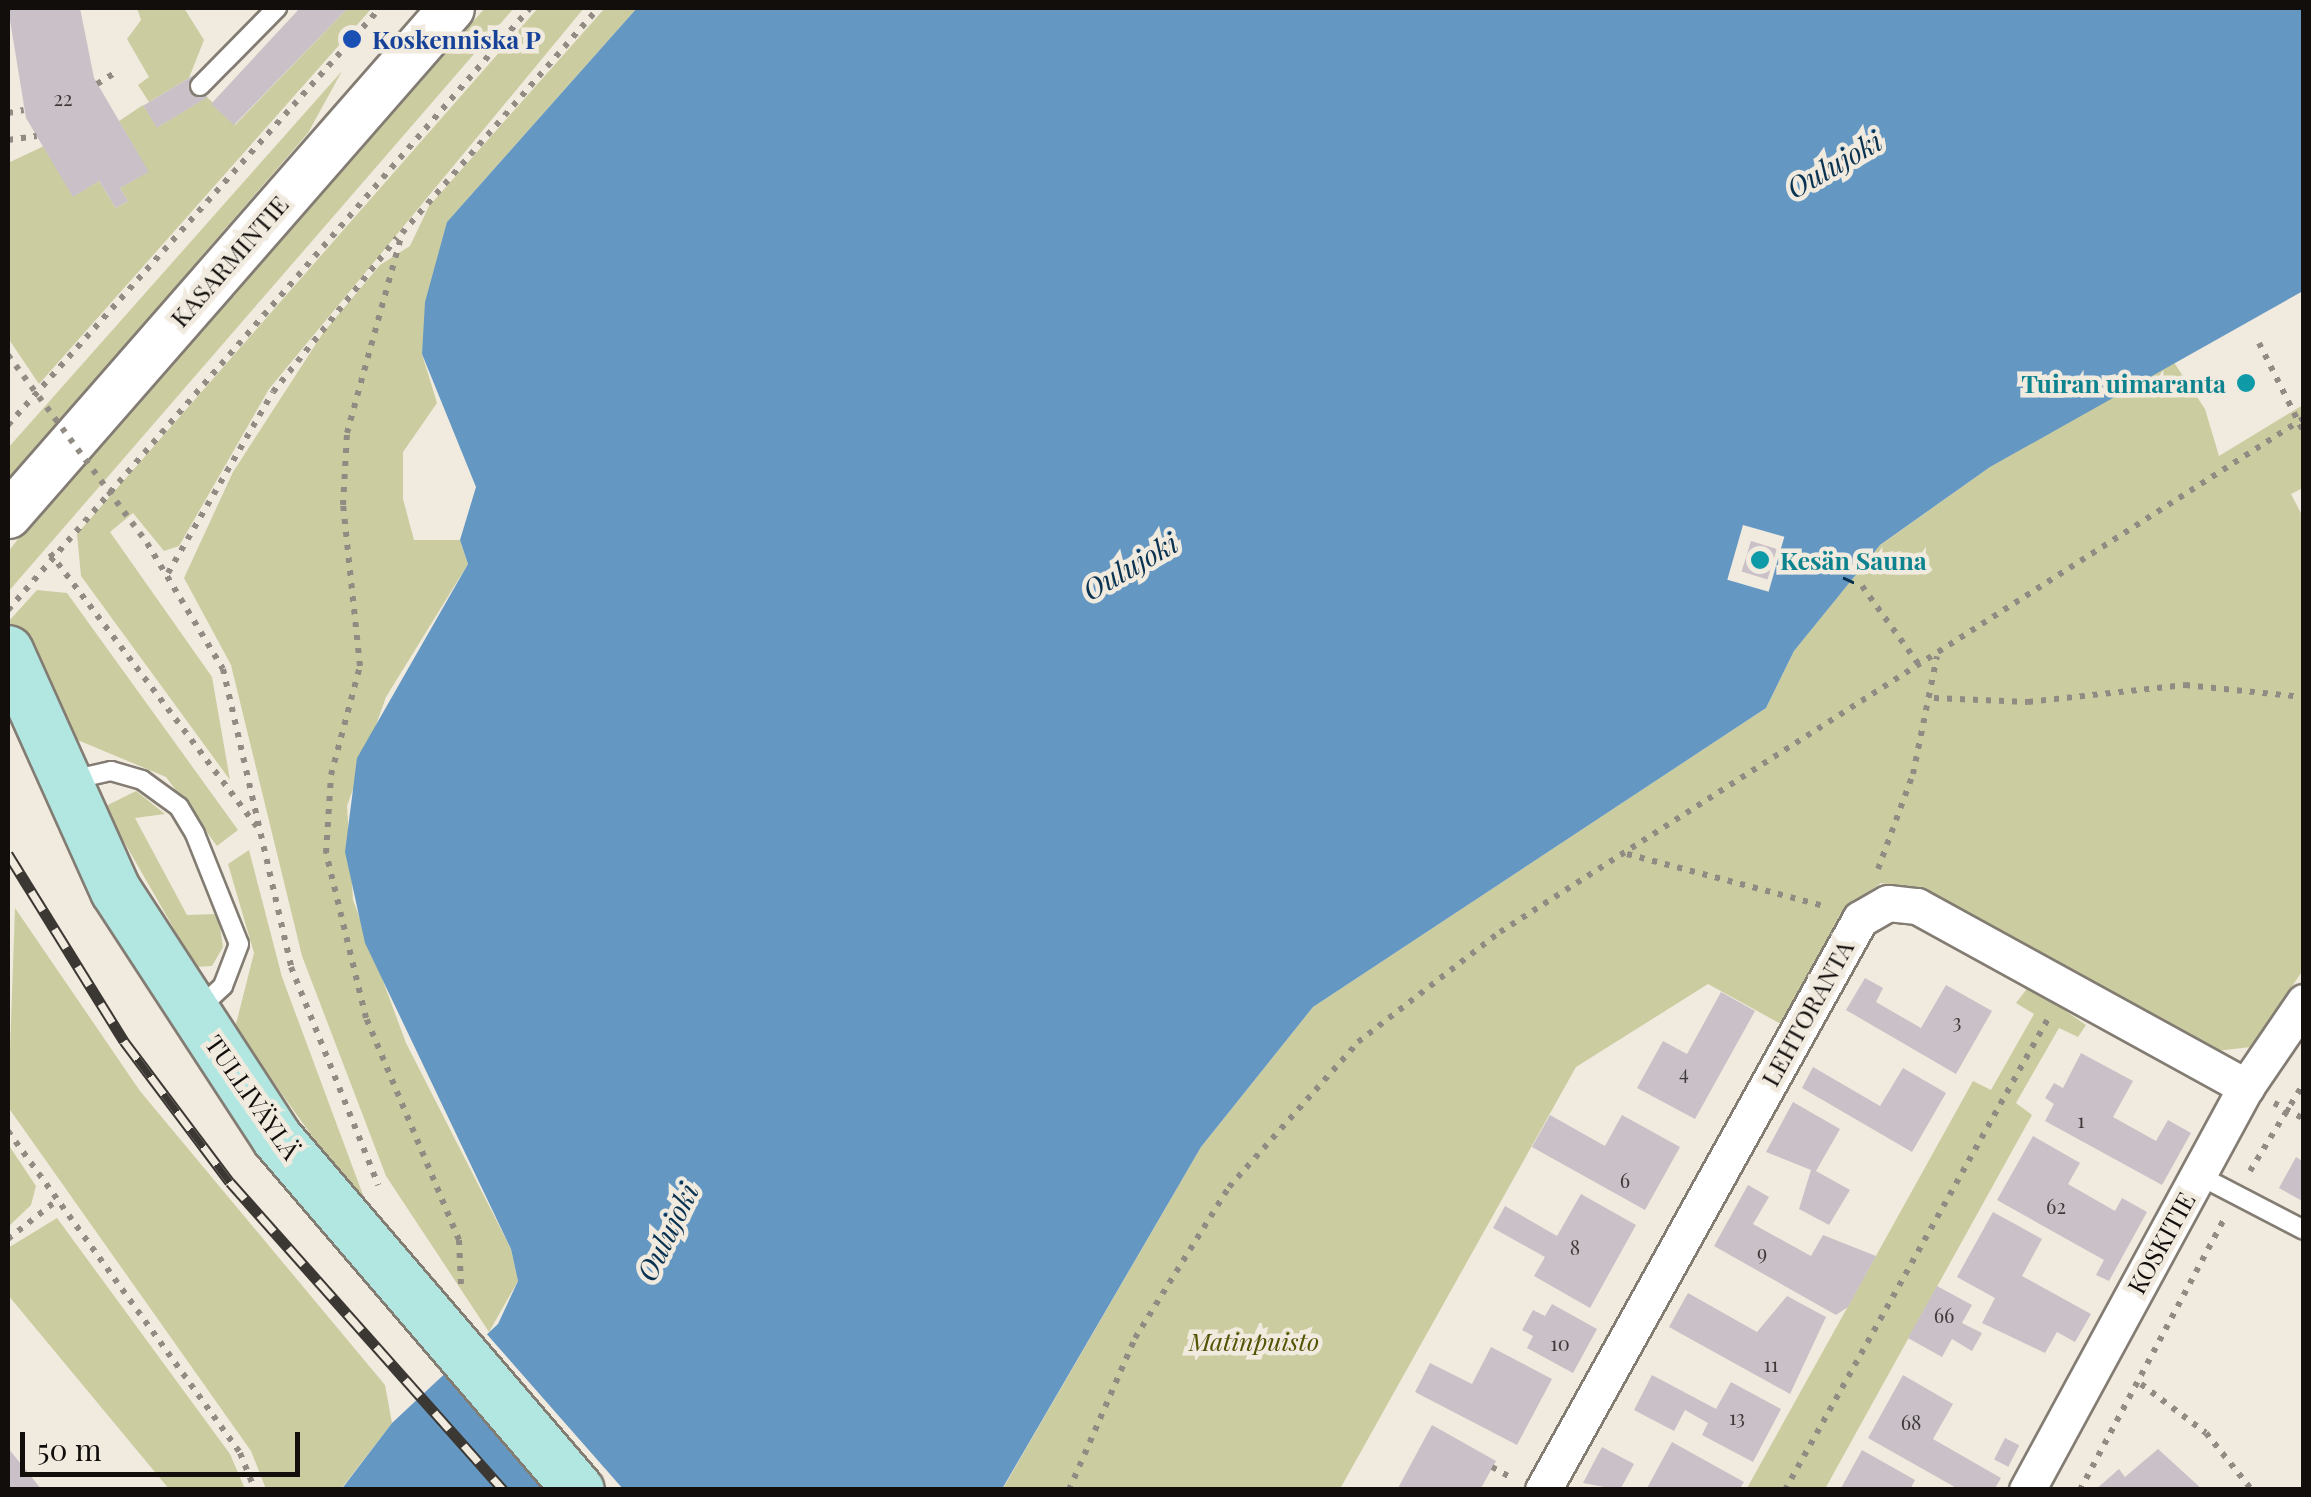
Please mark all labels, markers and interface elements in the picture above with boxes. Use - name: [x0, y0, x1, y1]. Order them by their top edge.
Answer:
- place label: Koskenniska P: [372, 24, 541, 54]
- marker: Koskenniska P: [341, 28, 363, 50]
- house number: 22: [53, 85, 73, 109]
- water label: Oulujoki: [1780, 123, 1888, 205]
- street label: KASARMINTIE: [164, 189, 294, 333]
- place label: Tuiran uimaranta: [2021, 368, 2226, 398]
- marker: Tuiran uimaranta: [2235, 372, 2257, 394]
- water label: Oulujoki: [1076, 525, 1184, 607]
- place label: Kesän Sauna: [1780, 545, 1927, 575]
- marker: Kesän Sauna: [1749, 549, 1771, 571]
- street label: LEHTORANTA: [1755, 935, 1859, 1091]
- house number: 3: [1952, 1008, 1962, 1032]
- street label: TULLIVÄYLÄ: [199, 1029, 307, 1165]
- house number: 4: [1679, 1059, 1689, 1083]
- house number: 1: [2077, 1107, 2085, 1131]
- house number: 6: [1620, 1167, 1630, 1191]
- water label: Oulujoki: [629, 1178, 705, 1286]
- street label: KOSKITIE: [2121, 1187, 2201, 1299]
- house number: 62: [2046, 1193, 2066, 1217]
- house number: 8: [1570, 1234, 1580, 1258]
- house number: 9: [1757, 1239, 1767, 1263]
- house number: 66: [1934, 1302, 1954, 1326]
- park label: Matinpuisto: [1189, 1326, 1319, 1356]
- house number: 10: [1550, 1330, 1570, 1354]
- house number: 11: [1764, 1351, 1778, 1375]
- house number: 13: [1729, 1404, 1745, 1428]
- house number: 68: [1901, 1409, 1921, 1433]
- scale bar: [25, 1412, 305, 1474]
- text: 50 m: [37, 1429, 102, 1469]

